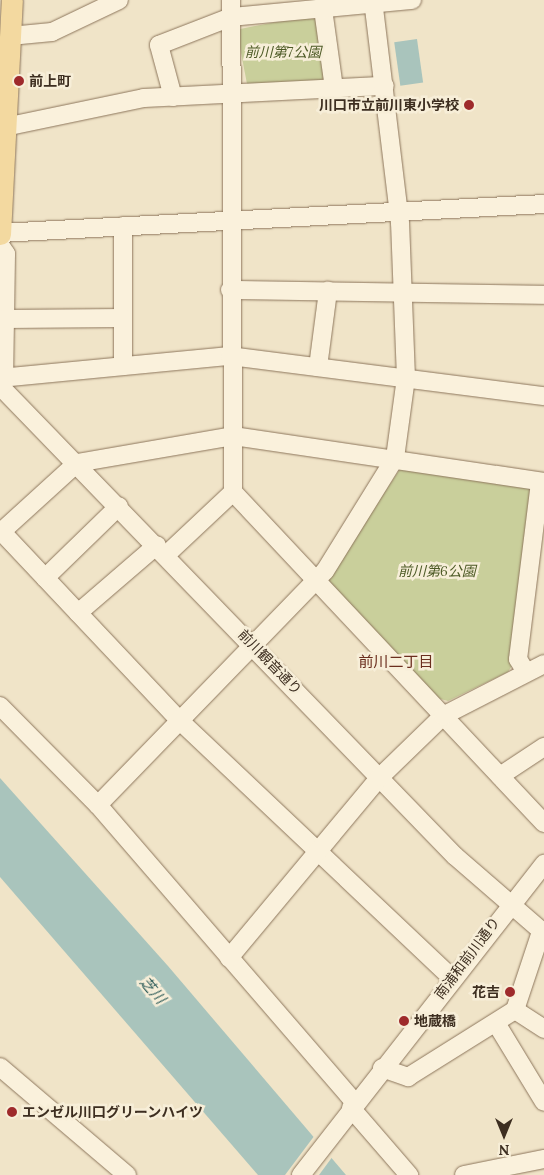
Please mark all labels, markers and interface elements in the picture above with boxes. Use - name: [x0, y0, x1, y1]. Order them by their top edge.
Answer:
- park label: 前川第7公園: [245, 44, 321, 60]
- place label: 前上町: [29, 73, 71, 89]
- marker: 前上町: [13, 75, 25, 87]
- place label: 川口市立前川東小学校: [319, 97, 459, 113]
- marker: 川口市立前川東小学校: [463, 99, 475, 111]
- park label: 前川第6公園: [398, 563, 476, 579]
- street label: 前川観音通り: [235, 626, 305, 698]
- district label: 前川二丁目: [359, 653, 433, 671]
- street label: 南浦和前川通り: [431, 914, 503, 1002]
- water label: 芝川: [136, 973, 170, 1007]
- place label: 花吉: [472, 984, 500, 1000]
- marker: 花吉: [504, 986, 516, 998]
- place label: 地蔵橋: [414, 1013, 456, 1029]
- marker: 地蔵橋: [398, 1015, 410, 1027]
- place label: エンゼル川口グリーンハイツ: [22, 1104, 204, 1120]
- marker: エンゼル川口グリーンハイツ: [6, 1106, 18, 1118]
- north arrow: [479, 1110, 529, 1160]
- text: N: [499, 1141, 509, 1159]

